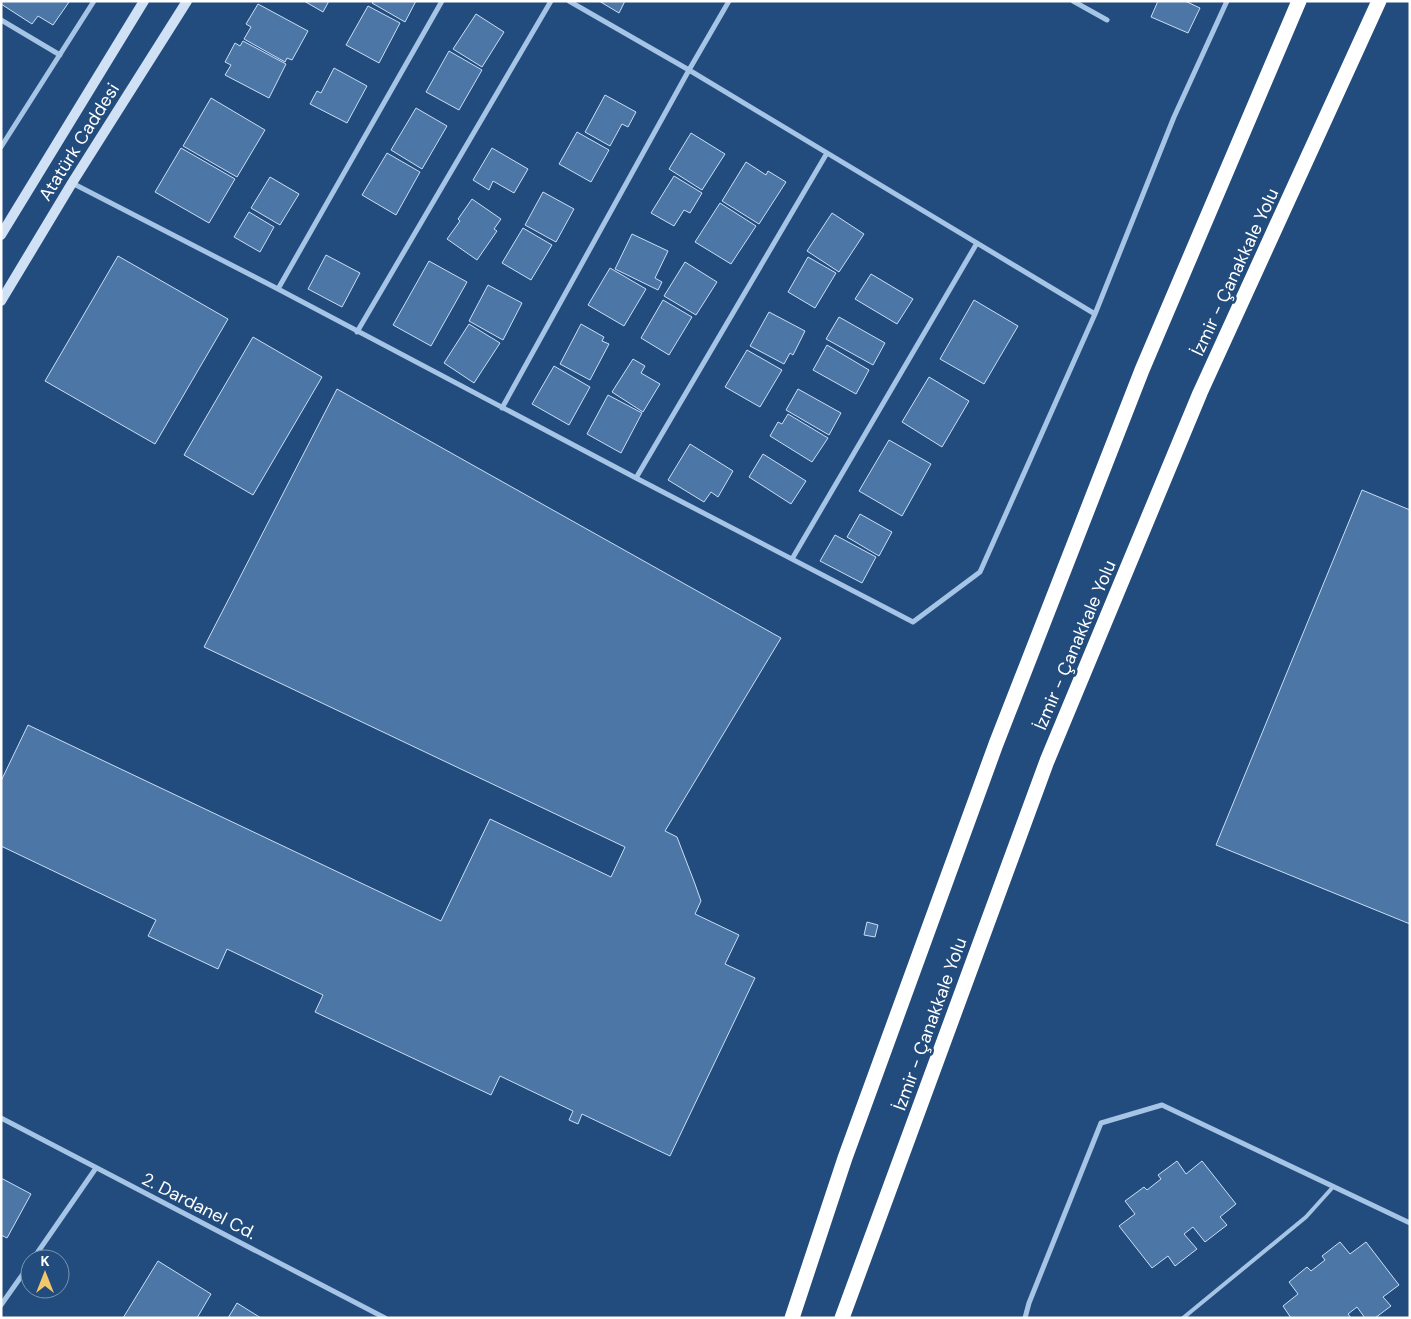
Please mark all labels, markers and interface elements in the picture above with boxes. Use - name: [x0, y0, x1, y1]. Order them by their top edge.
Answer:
- street label: Atatürk Caddesi: [33, 79, 125, 205]
- street label: İzmir - Çanakkale Yolu: [1186, 184, 1284, 360]
- street label: İzmir - Çanakkale Yolu: [1028, 556, 1122, 734]
- street label: İzmir - Çanakkale Yolu: [888, 934, 972, 1114]
- street label: 2. Dardanel Cd.: [138, 1167, 260, 1245]
- north arrow: [20, 1249, 70, 1299]
- text: K: [40, 1252, 50, 1270]

